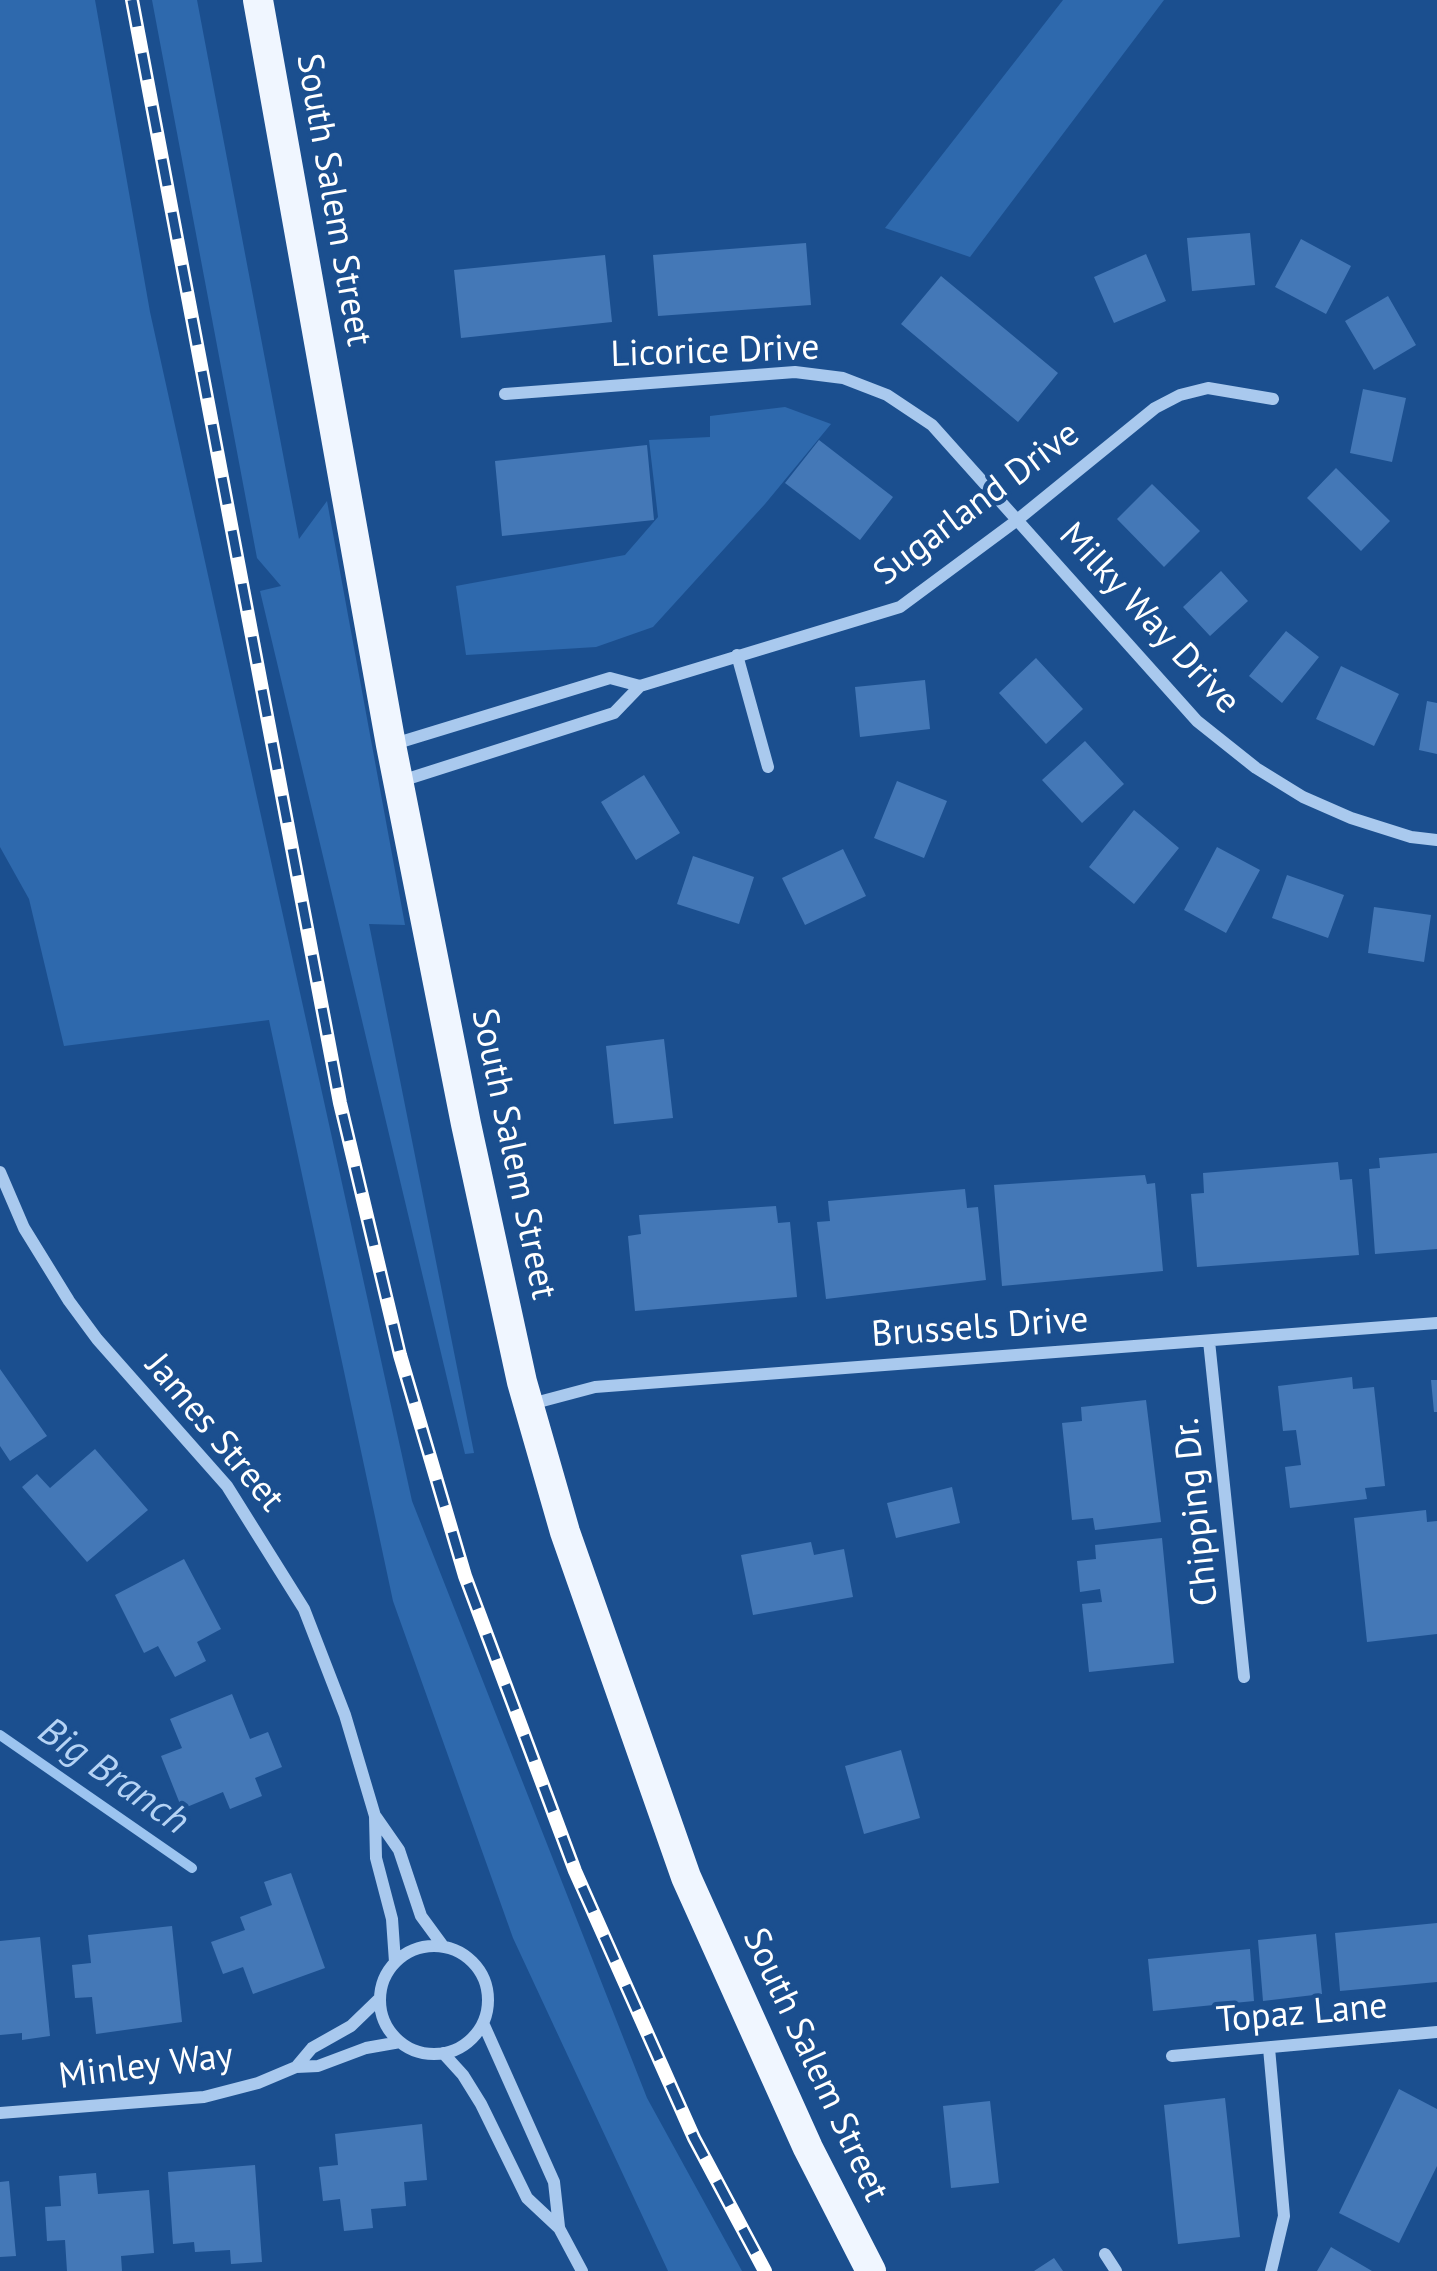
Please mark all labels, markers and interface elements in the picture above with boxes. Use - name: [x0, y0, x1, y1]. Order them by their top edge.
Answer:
- street label: South Salem Street: [286, 51, 380, 349]
- street label: Licorice Drive: [610, 327, 820, 377]
- street label: Sugarland Drive: [866, 413, 1088, 595]
- street label: Milky Way Drive: [1050, 515, 1248, 723]
- street label: South Salem Street: [461, 1005, 565, 1303]
- street label: Brussels Drive: [870, 1299, 1090, 1357]
- street label: James Street: [136, 1345, 292, 1521]
- street label: Chipping Dr.: [1166, 1416, 1228, 1608]
- water label: Big Branch: [29, 1708, 197, 1846]
- street label: South Salem Street: [733, 1922, 897, 2208]
- street label: Topaz Lane: [1215, 1985, 1389, 2043]
- street label: Minley Way: [56, 2035, 236, 2099]

